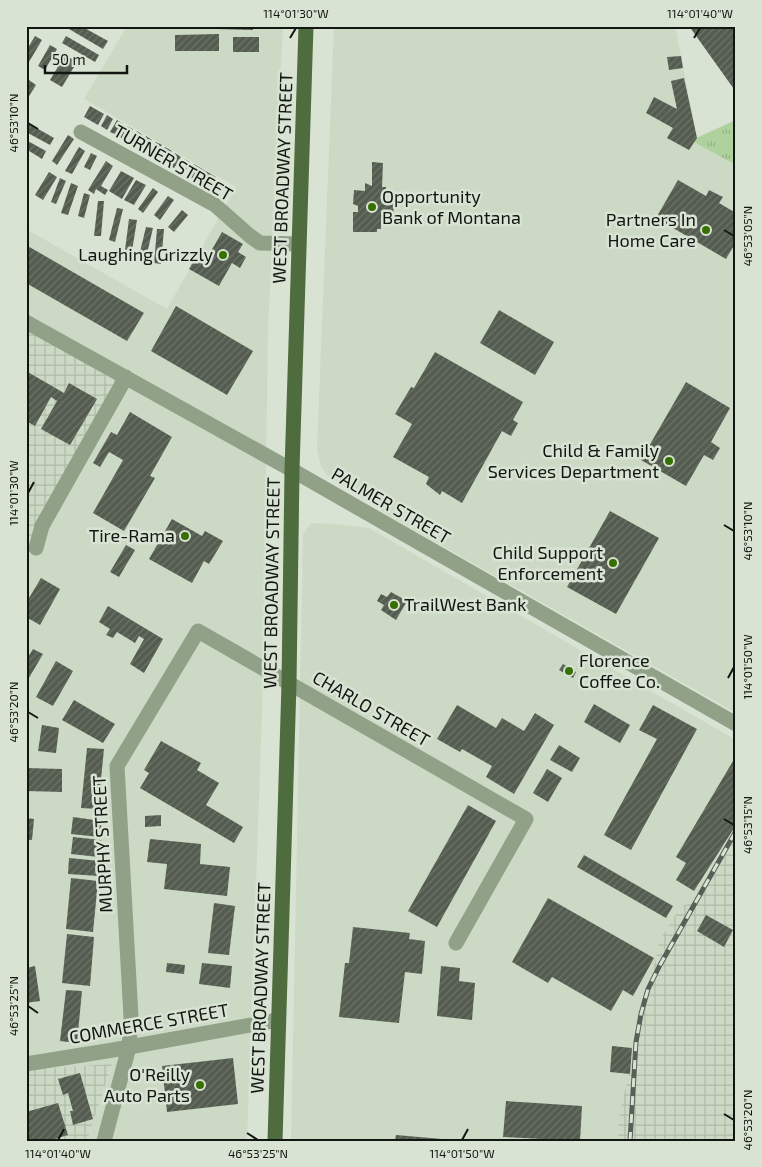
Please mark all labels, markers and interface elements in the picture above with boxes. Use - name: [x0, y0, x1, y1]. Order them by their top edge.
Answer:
- text: 114°01'30"W: [263, 6, 329, 20]
- text: 114°01'40"W: [667, 6, 733, 20]
- scale bar: [45, 42, 128, 74]
- text: 50 m: [52, 50, 86, 68]
- street label: WEST BROADWAY STREET: [267, 71, 297, 284]
- text: 46°53'10"N: [6, 94, 20, 152]
- street label: TURNER STREET: [110, 119, 237, 205]
- place label: Opportunity Bank of Montana: [382, 185, 521, 228]
- marker: Opportunity Bank of Montana: [366, 201, 378, 213]
- text: 46°53'05"N: [740, 206, 754, 266]
- place label: Partners In Home Care: [606, 208, 696, 251]
- marker: Partners In Home Care: [700, 224, 712, 236]
- place label: Laughing Grizzly: [78, 243, 213, 265]
- marker: Laughing Grizzly: [217, 249, 229, 261]
- place label: Child & Family Services Department: [488, 439, 659, 482]
- marker: Child & Family Services Department: [663, 455, 675, 467]
- text: 114°01'30"W: [6, 460, 20, 526]
- street label: PALMER STREET: [328, 462, 455, 548]
- street label: WEST BROADWAY STREET: [258, 476, 284, 689]
- text: 46°53'10"N: [740, 502, 754, 560]
- place label: Tire-Rama: [89, 524, 175, 546]
- marker: Tire-Rama: [179, 530, 191, 542]
- place label: Child Support Enforcement: [493, 541, 603, 584]
- marker: Child Support Enforcement: [607, 557, 619, 569]
- place label: TrailWest Bank: [404, 593, 526, 615]
- marker: TrailWest Bank: [388, 599, 400, 611]
- text: 114°01'50"W: [740, 634, 754, 700]
- place label: Florence Coffee Co.: [579, 649, 660, 692]
- marker: Florence Coffee Co.: [563, 665, 575, 677]
- street label: CHARLO STREET: [309, 666, 435, 751]
- text: 46°53'20"N: [6, 682, 20, 742]
- street label: MURPHY STREET: [87, 774, 117, 913]
- text: 46°53'15"N: [740, 796, 754, 854]
- street label: WEST BROADWAY STREET: [245, 881, 275, 1094]
- text: 46°53'25"N: [6, 976, 20, 1036]
- street label: COMMERCE STREET: [67, 998, 231, 1048]
- place label: O'Reilly Auto Parts: [104, 1063, 190, 1106]
- marker: O'Reilly Auto Parts: [194, 1079, 206, 1091]
- text: 46°53'20"N: [740, 1090, 754, 1150]
- text: 114°01'40"W: [25, 1146, 91, 1160]
- text: 46°53'25"N: [228, 1146, 288, 1160]
- text: 114°01'50"W: [429, 1146, 495, 1160]

